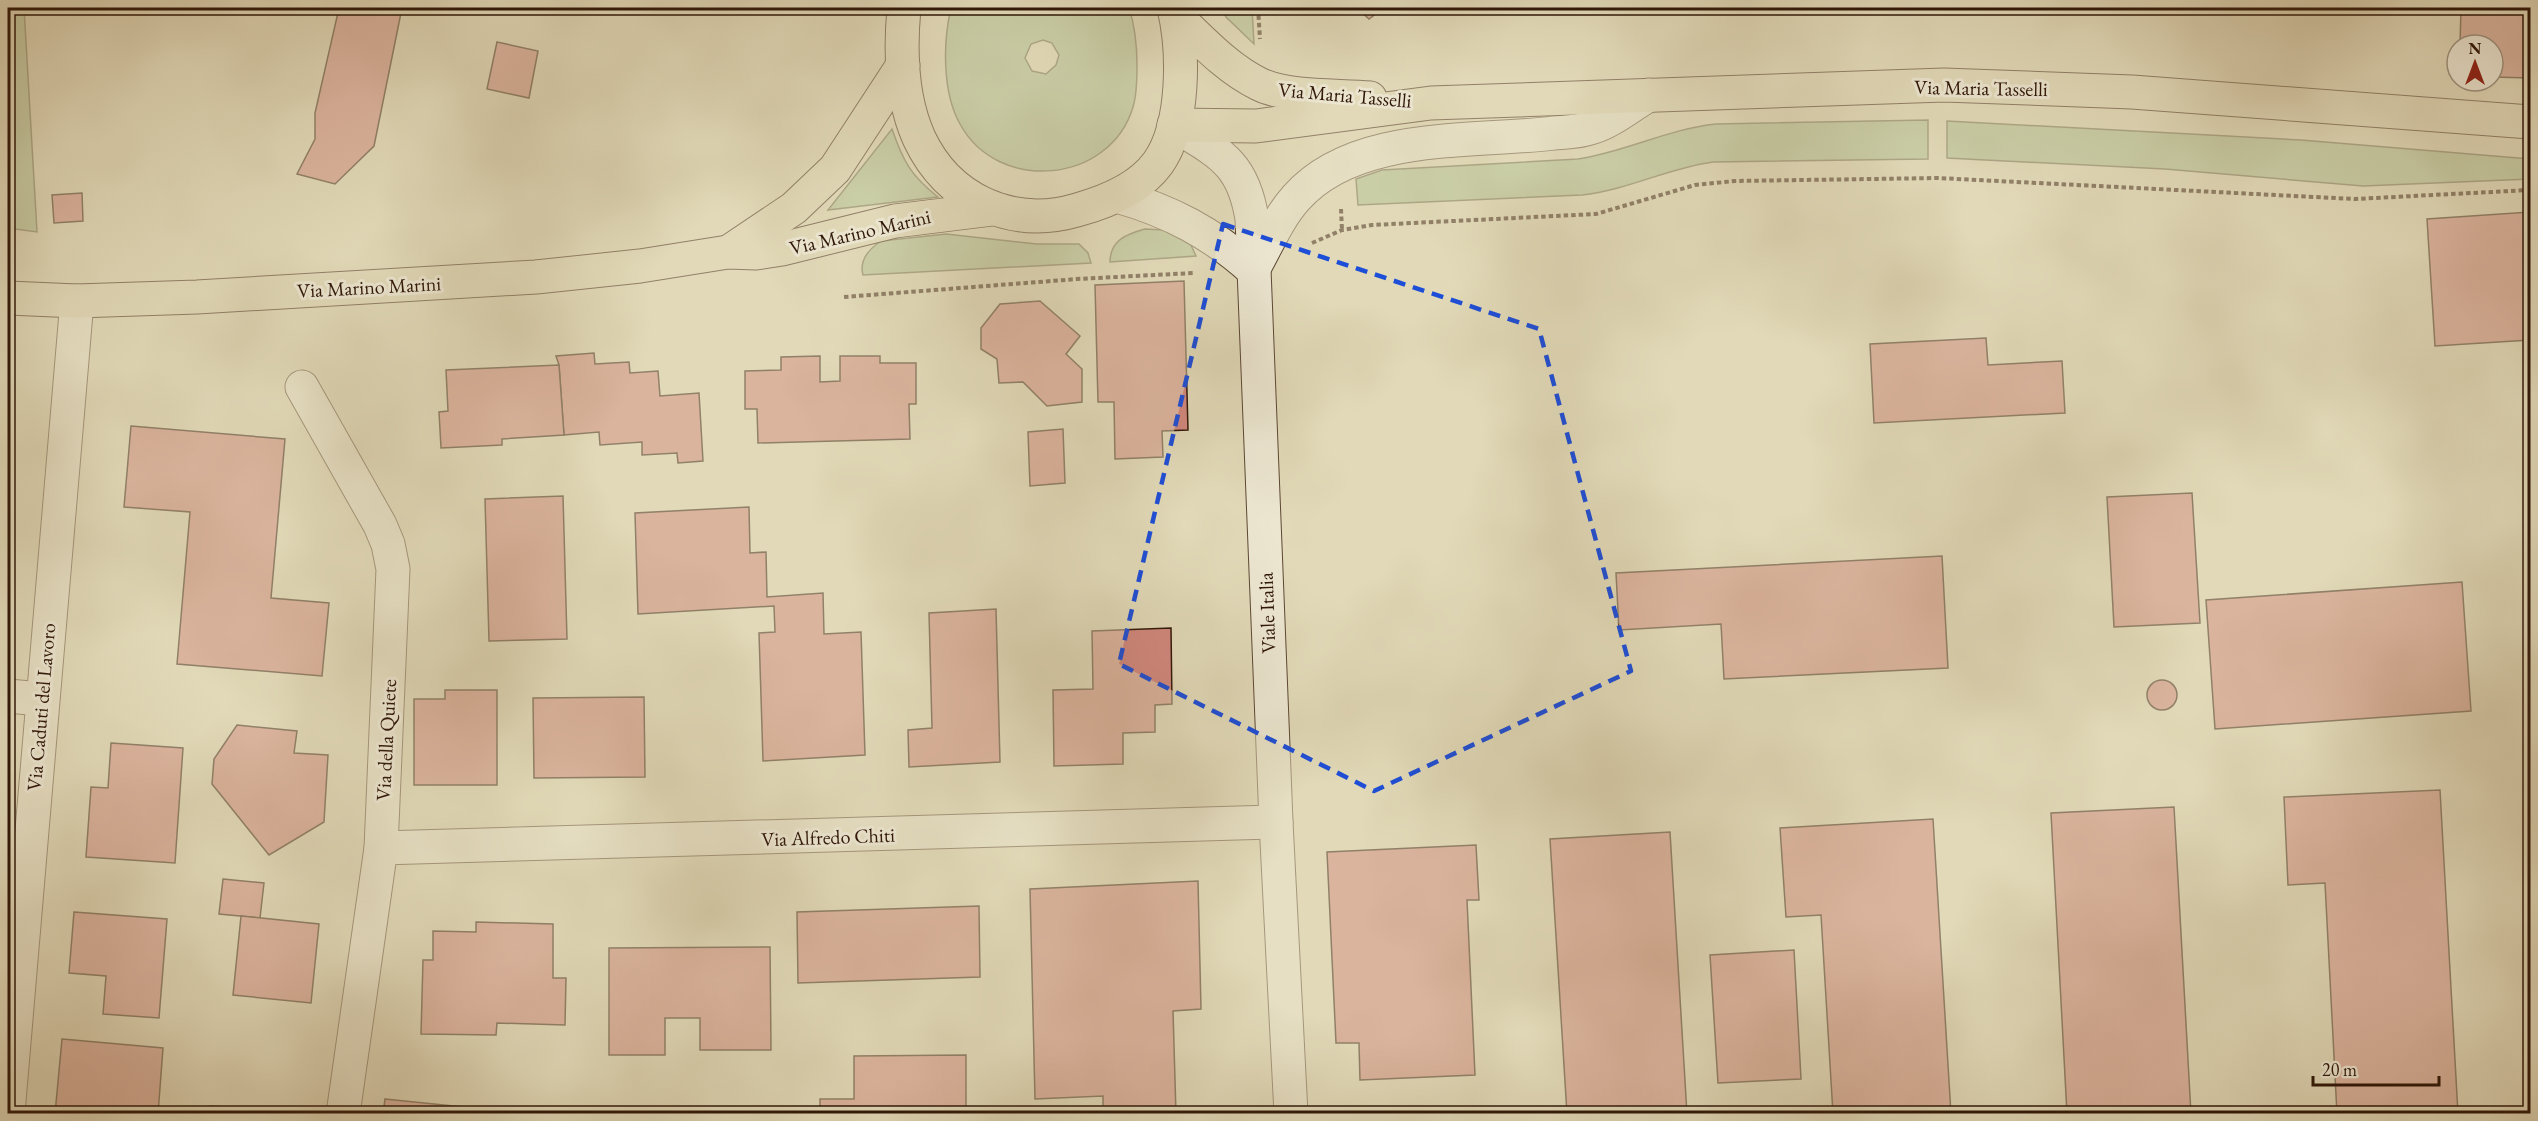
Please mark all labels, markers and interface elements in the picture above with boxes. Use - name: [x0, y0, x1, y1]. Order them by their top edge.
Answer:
- north arrow: [2445, 33, 2505, 93]
- text: N: [2469, 38, 2482, 59]
- street label: Via Maria Tasselli: [1914, 74, 2048, 102]
- street label: Via Maria Tasselli: [1277, 76, 1413, 114]
- street label: Via Marino Marini: [787, 203, 933, 261]
- street label: Via Marino Marini: [296, 270, 442, 304]
- street label: Viale Italia: [1253, 572, 1281, 654]
- street label: Via Caduti del Lavoro: [21, 622, 61, 792]
- street label: Via della Quiete: [370, 678, 402, 802]
- street label: Via Alfredo Chiti: [761, 822, 895, 852]
- scale bar: [2313, 1049, 2439, 1087]
- text: 20 m: [2322, 1058, 2357, 1081]

